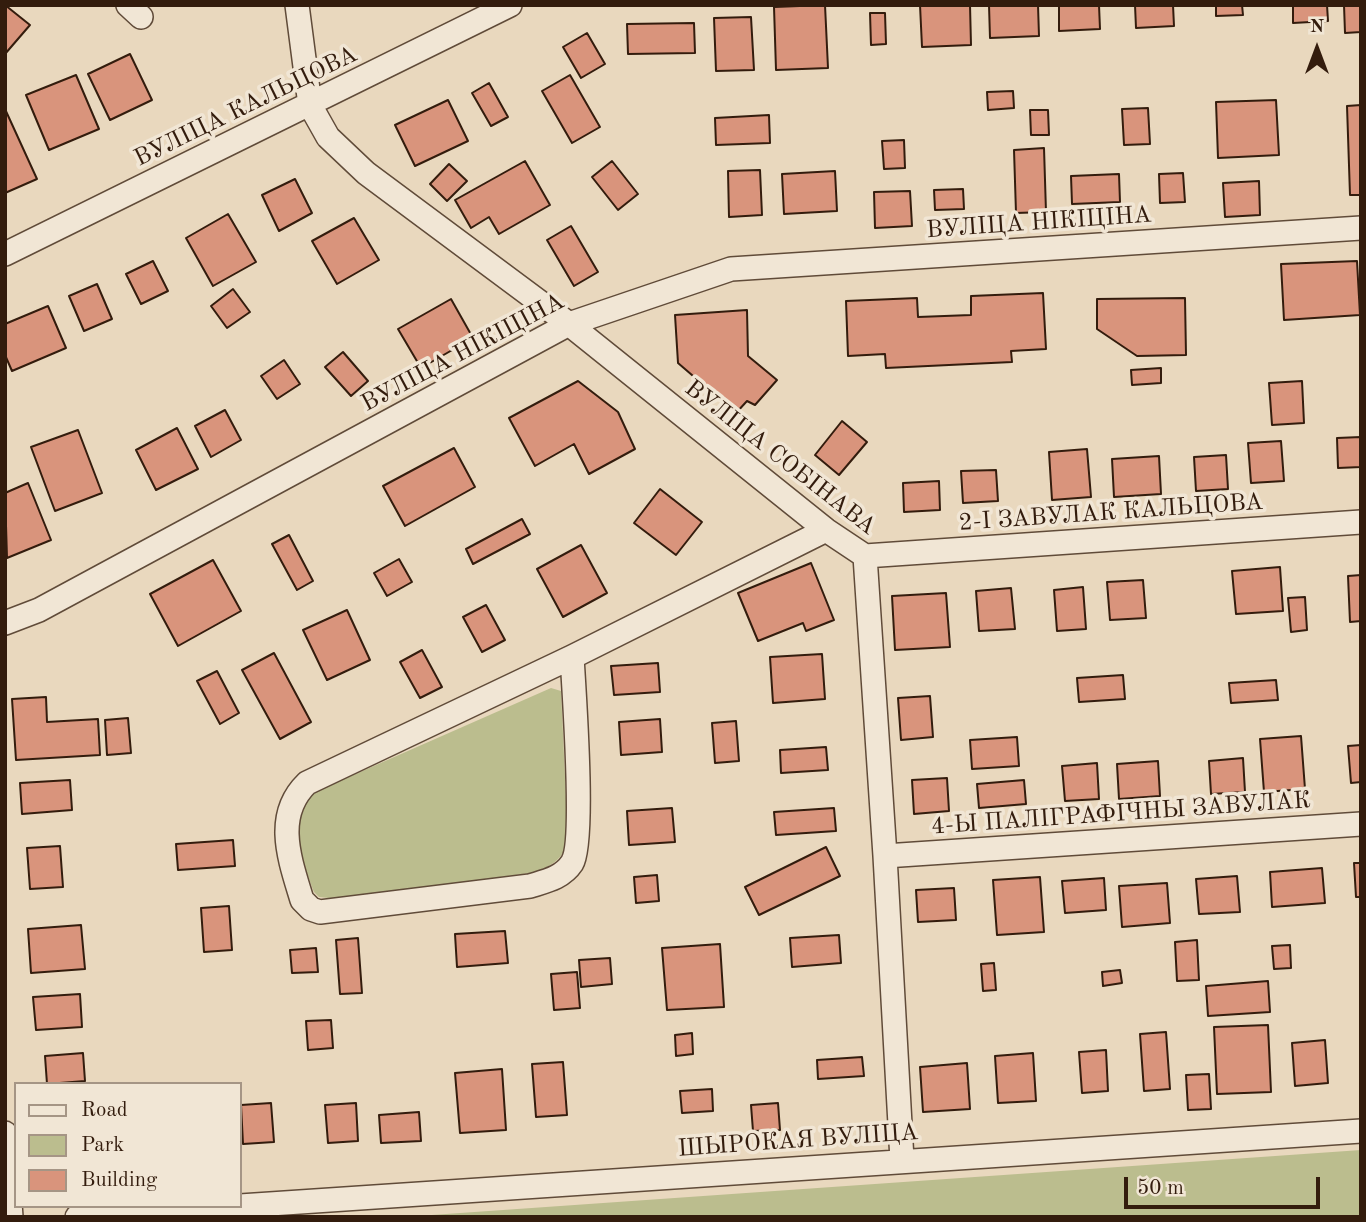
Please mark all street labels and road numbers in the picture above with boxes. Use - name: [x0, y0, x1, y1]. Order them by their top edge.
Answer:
- street label: ВУЛІЦА КАЛЬЦОВА: [130, 40, 362, 174]
- street label: ВУЛІЦА НІКІЦІНА: [925, 201, 1153, 245]
- street label: ВУЛІЦА НІКІЦІНА: [357, 287, 569, 419]
- street label: ВУЛІЦА СОБІНАВА: [679, 374, 881, 542]
- street label: 2-І ЗАВУЛАК КАЛЬЦОВА: [958, 488, 1264, 538]
- street label: 4-Ы ПАЛІГРАФІЧНЫ ЗАВУЛАК: [930, 786, 1312, 842]
- street label: ШЫРОКАЯ ВУЛІЦА: [677, 1118, 919, 1164]

